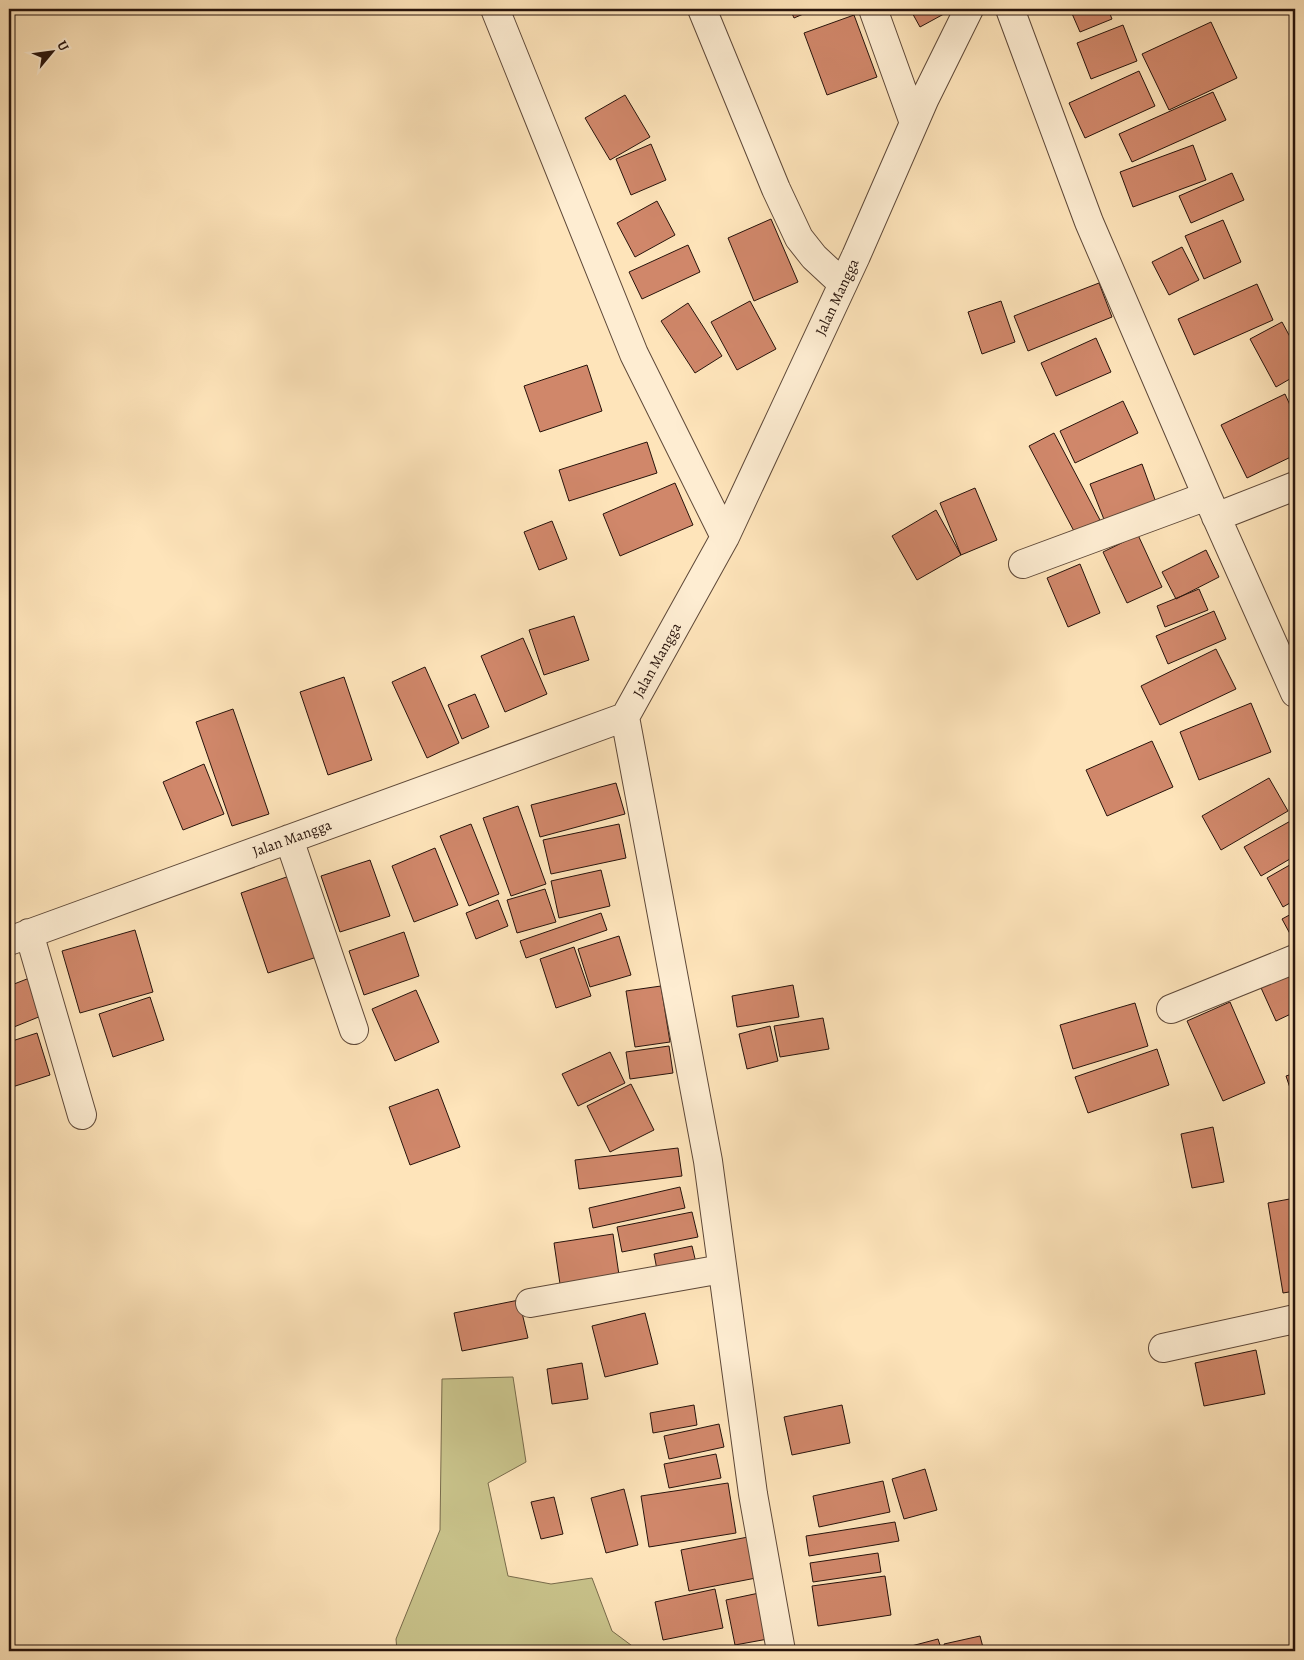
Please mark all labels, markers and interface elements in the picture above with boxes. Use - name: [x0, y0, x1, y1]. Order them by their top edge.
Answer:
- north arrow: [28, 28, 78, 78]
- text: U: [52, 37, 73, 55]
- street label: Jalan Mangga: [810, 255, 864, 339]
- street label: Jalan Mangga: [628, 619, 686, 701]
- street label: Jalan Mangga: [250, 814, 334, 862]

